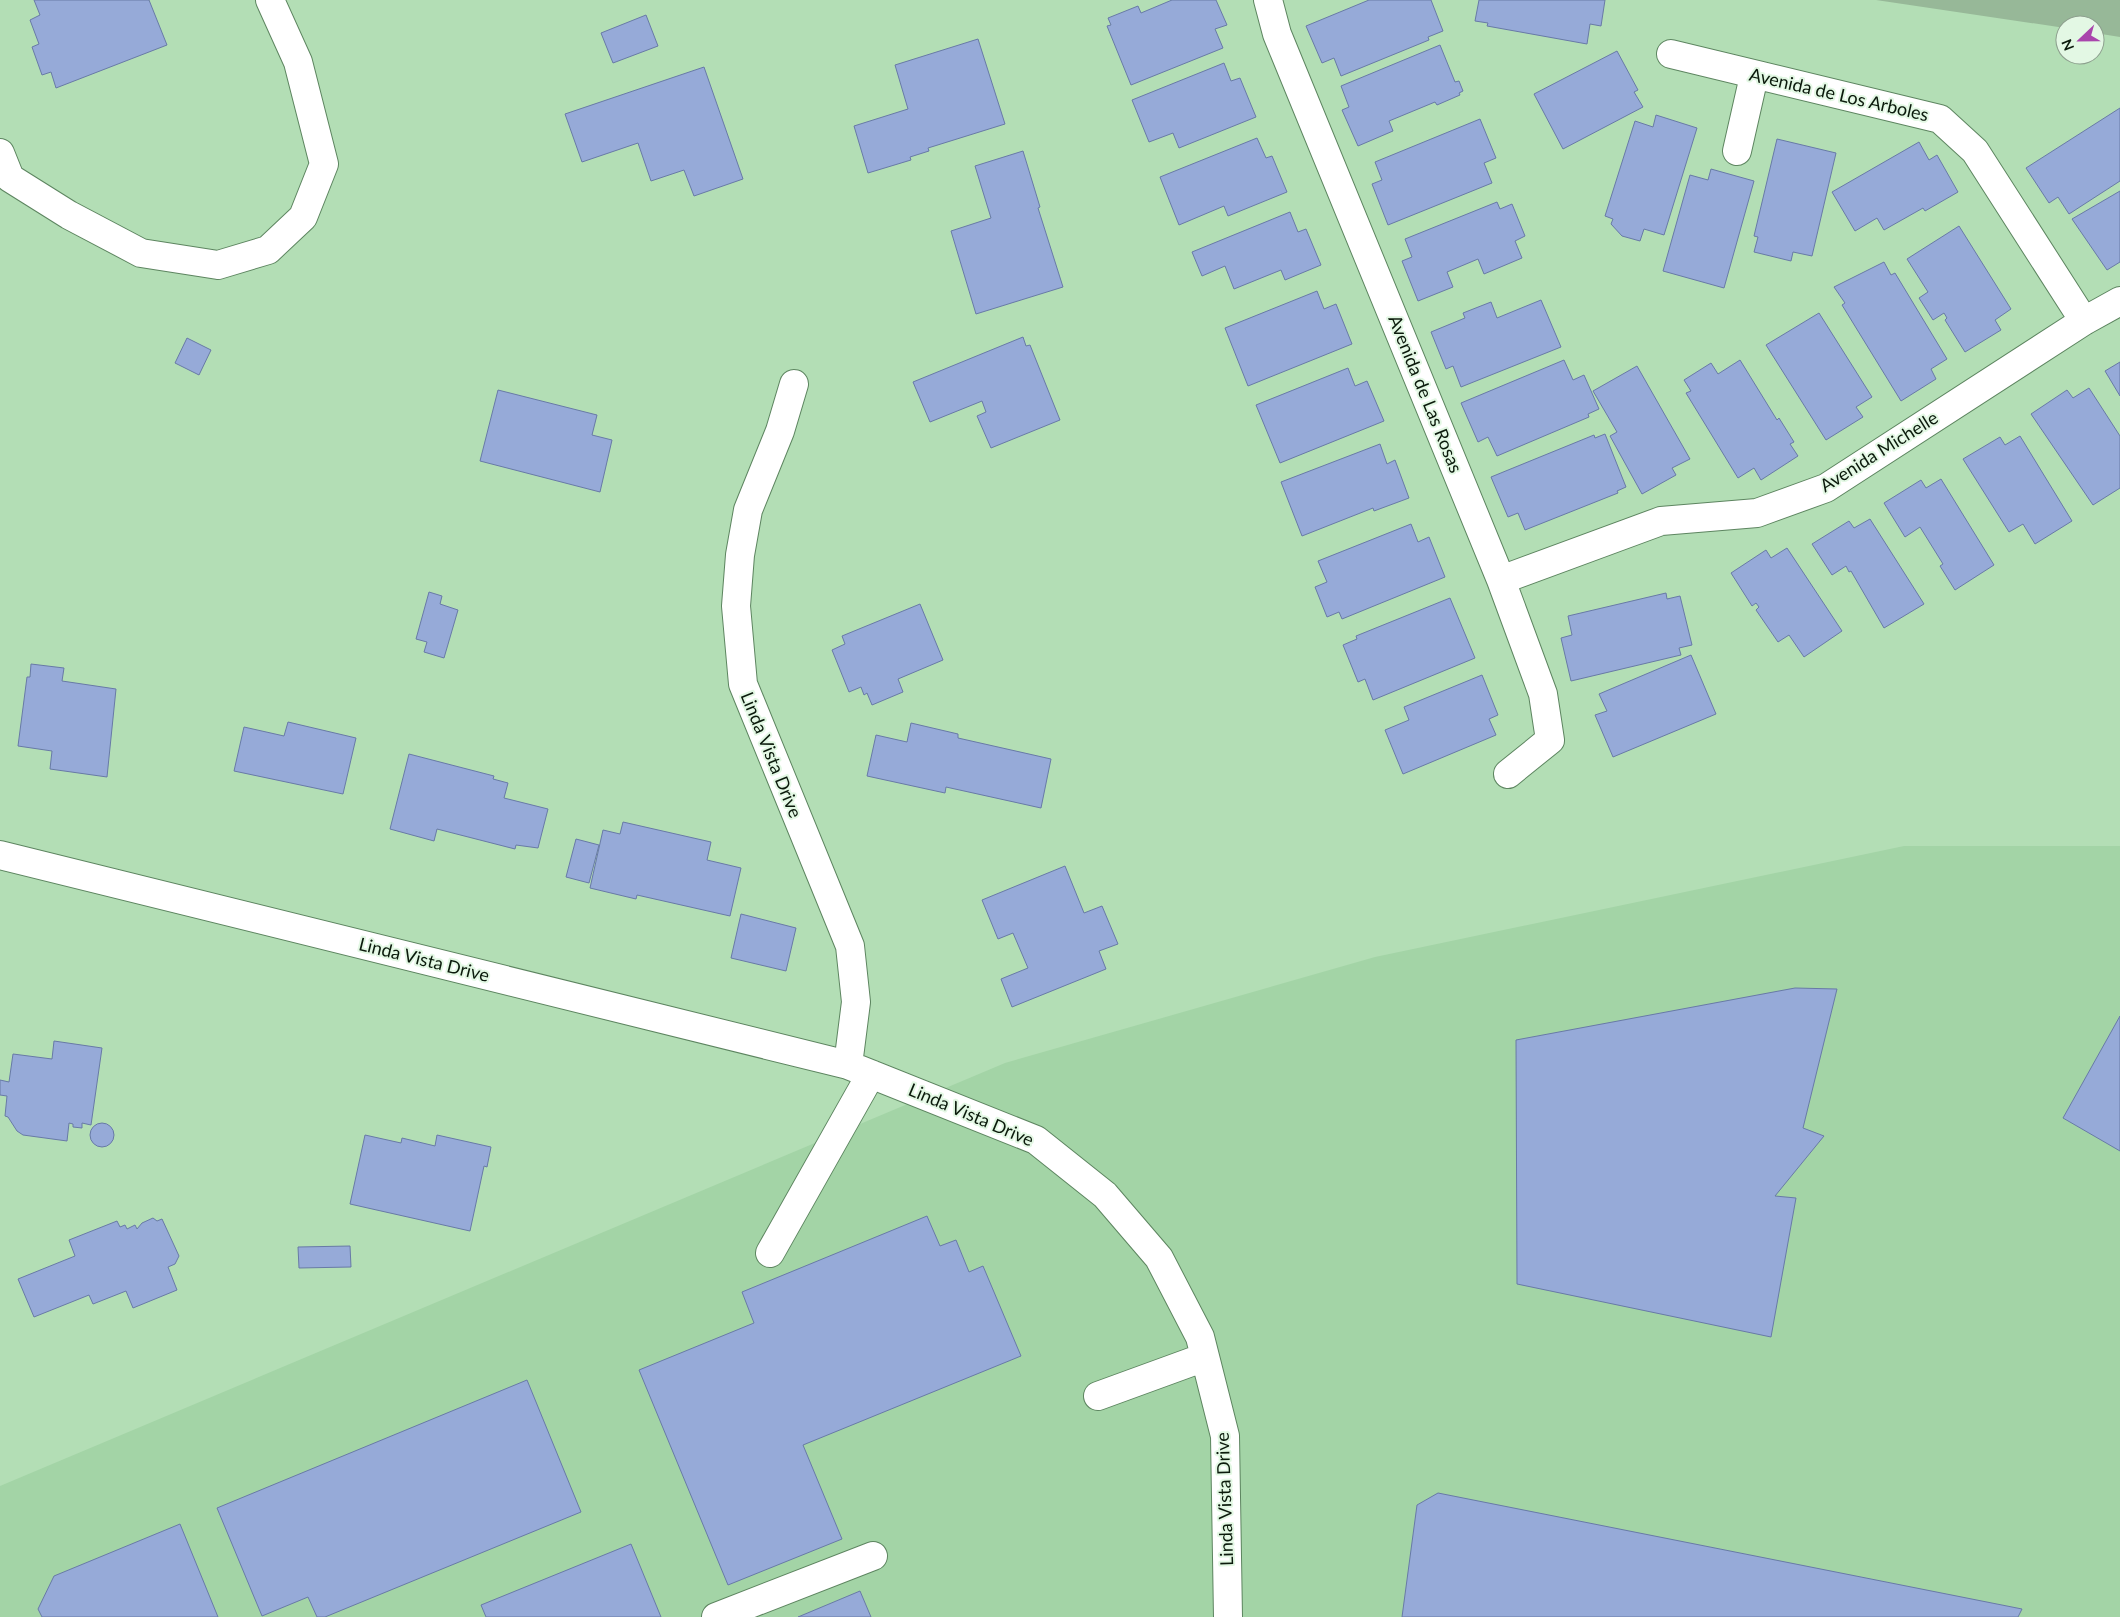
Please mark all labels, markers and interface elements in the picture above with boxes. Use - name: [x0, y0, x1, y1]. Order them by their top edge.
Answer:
- north arrow: [2055, 15, 2105, 65]
- text: N: [2058, 37, 2077, 53]
- street label: Avenida de Los Arboles: [1747, 63, 1931, 125]
- street label: Avenida de Las Rosas: [1384, 312, 1468, 476]
- street label: Avenida Michelle: [1815, 406, 1942, 496]
- street label: Linda Vista Drive: [737, 688, 807, 821]
- street label: Linda Vista Drive: [357, 932, 492, 986]
- street label: Linda Vista Drive: [905, 1078, 1037, 1150]
- street label: Linda Vista Drive: [1211, 1432, 1237, 1566]

